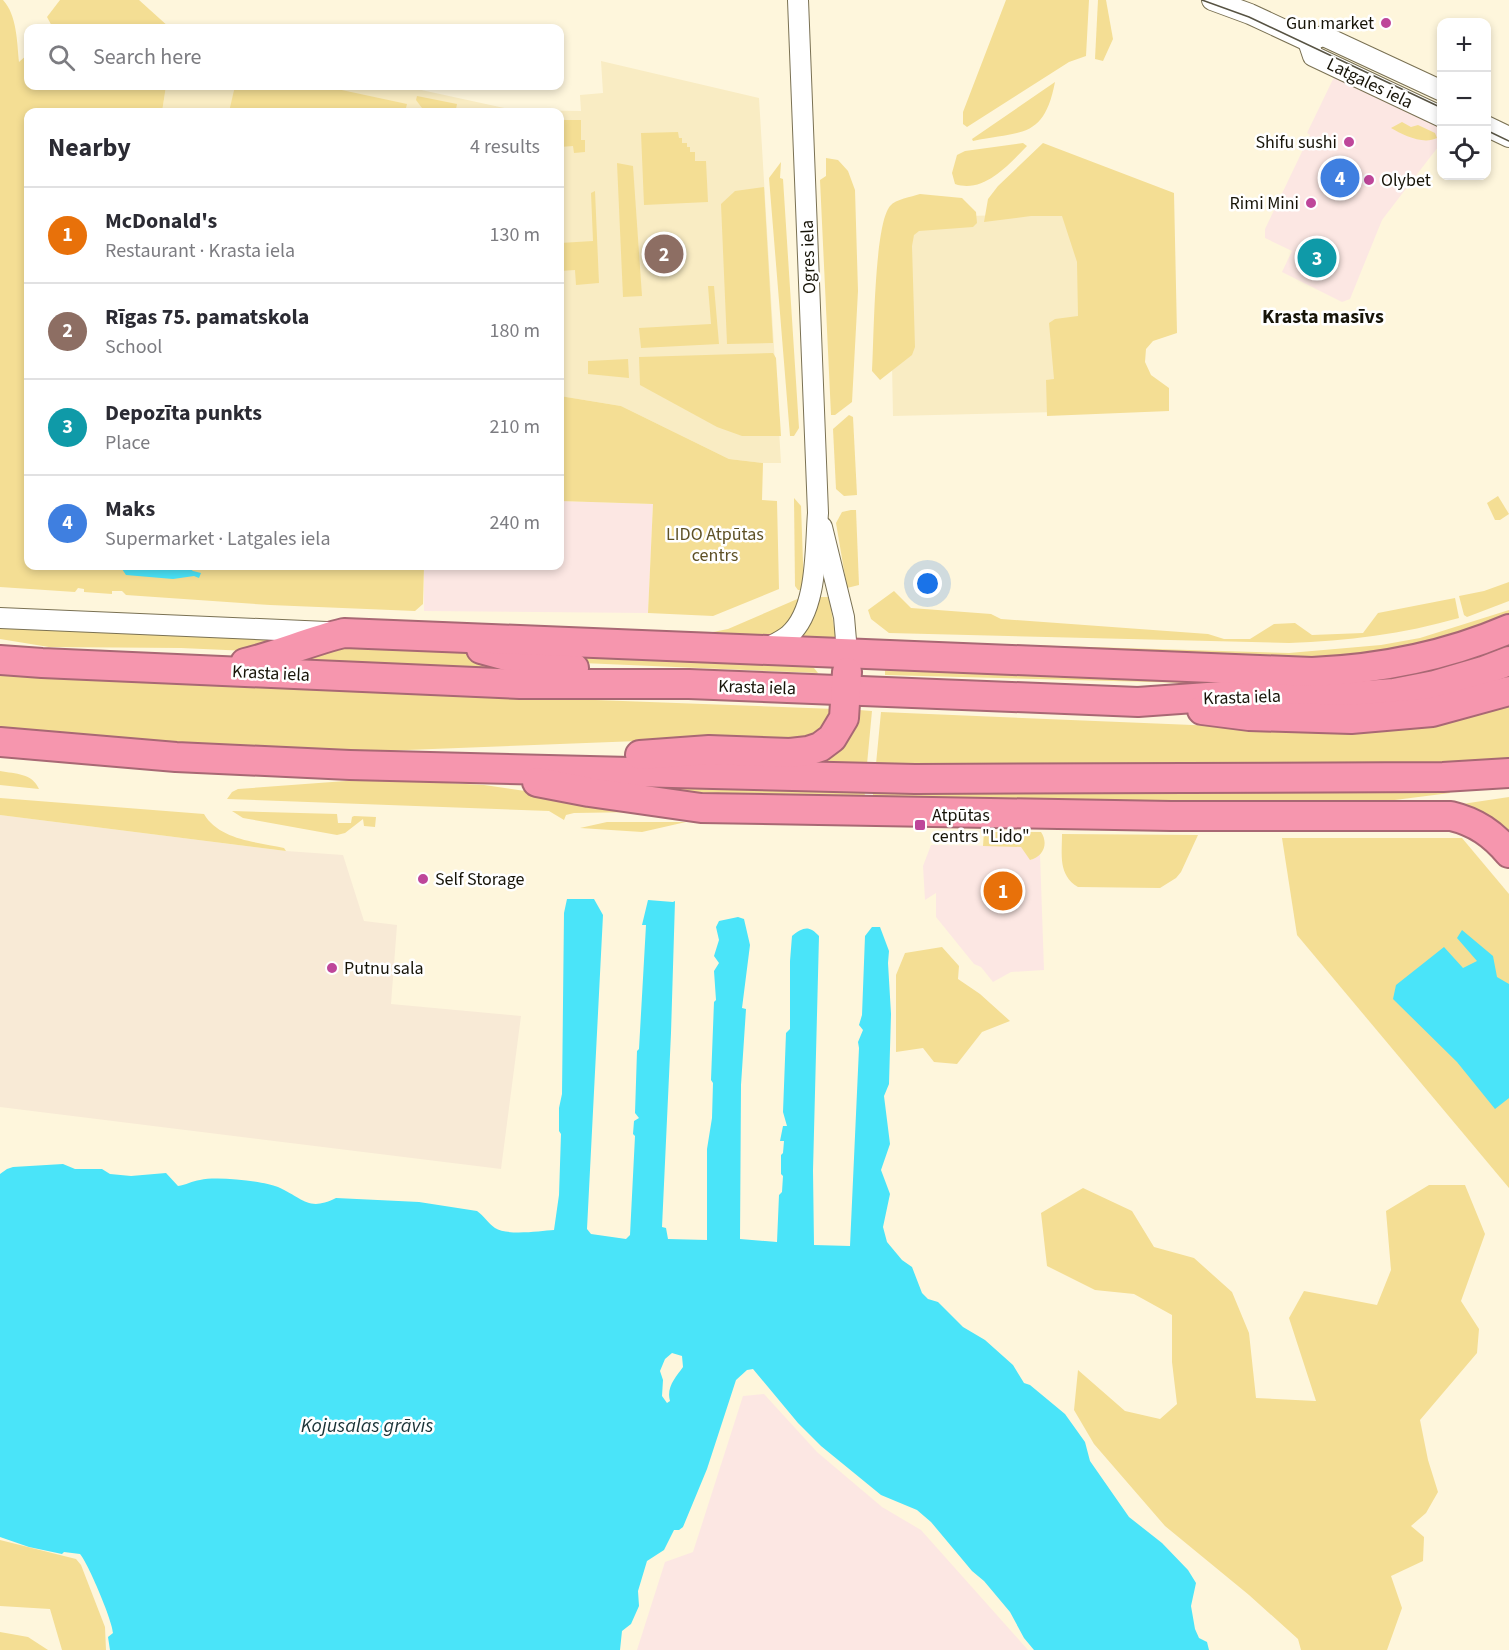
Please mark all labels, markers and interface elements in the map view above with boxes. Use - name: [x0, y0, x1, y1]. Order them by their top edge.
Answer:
- place label: Gun market: [1286, 11, 1374, 36]
- marker: Gun market: [1379, 16, 1393, 30]
- map controls: [1437, 18, 1491, 180]
- button: +: [1437, 18, 1491, 72]
- search box: [24, 24, 564, 90]
- icon: search: [45, 41, 78, 74]
- text: Search here: [93, 41, 201, 73]
- street label: Latgales iela: [1323, 52, 1417, 115]
- button: −: [1437, 72, 1491, 126]
- button: locate: [1437, 126, 1491, 180]
- text: Nearby: [48, 129, 131, 166]
- place label: Shifu sushi: [1255, 130, 1337, 155]
- text: 4 results: [470, 133, 540, 161]
- marker: Shifu sushi: [1342, 135, 1356, 149]
- pin: 4: [1320, 156, 1360, 201]
- place label: Olybet: [1381, 168, 1431, 193]
- marker: Olybet: [1362, 173, 1376, 187]
- place label: Rimi Mini: [1230, 191, 1299, 216]
- marker: Rimi Mini: [1304, 196, 1318, 210]
- text: McDonald's: [105, 205, 217, 237]
- street label: Ogres iela: [795, 219, 822, 294]
- text: 1: [62, 221, 73, 249]
- text: 130 m: [490, 221, 540, 249]
- pin: 2: [644, 232, 684, 276]
- pin: 3: [1298, 236, 1336, 280]
- text: Restaurant · Krasta iela: [105, 237, 295, 265]
- text: Rīgas 75. pamatskola: [105, 301, 309, 333]
- district label: Krasta masīvs: [1262, 303, 1384, 331]
- text: 2: [62, 317, 73, 345]
- text: 180 m: [490, 317, 540, 345]
- text: School: [105, 333, 162, 361]
- text: Depozīta punkts: [105, 397, 262, 429]
- text: 3: [62, 413, 73, 441]
- text: 210 m: [490, 413, 540, 441]
- text: Place: [105, 429, 150, 457]
- text: Maks: [105, 493, 155, 525]
- text: 4: [62, 509, 73, 537]
- text: 240 m: [490, 509, 540, 537]
- park label: LIDO Atpūtas centrs: [666, 522, 764, 568]
- text: Supermarket · Latgales iela: [105, 525, 330, 553]
- your location: [913, 569, 942, 598]
- street label: Krasta iela: [231, 659, 311, 688]
- street label: Krasta iela: [718, 674, 796, 701]
- street label: Krasta iela: [1203, 684, 1281, 711]
- place label: Atpūtas centrs "Lido": [932, 803, 1030, 849]
- marker: Atpūtas centrs "Lido": [913, 818, 927, 832]
- place label: Self Storage: [435, 867, 524, 892]
- pin: 1: [984, 868, 1022, 914]
- marker: Self Storage: [416, 872, 430, 886]
- place label: Putnu sala: [344, 956, 424, 981]
- marker: Putnu sala: [325, 961, 339, 975]
- water label: Kojusalas grāvis: [301, 1412, 433, 1440]

